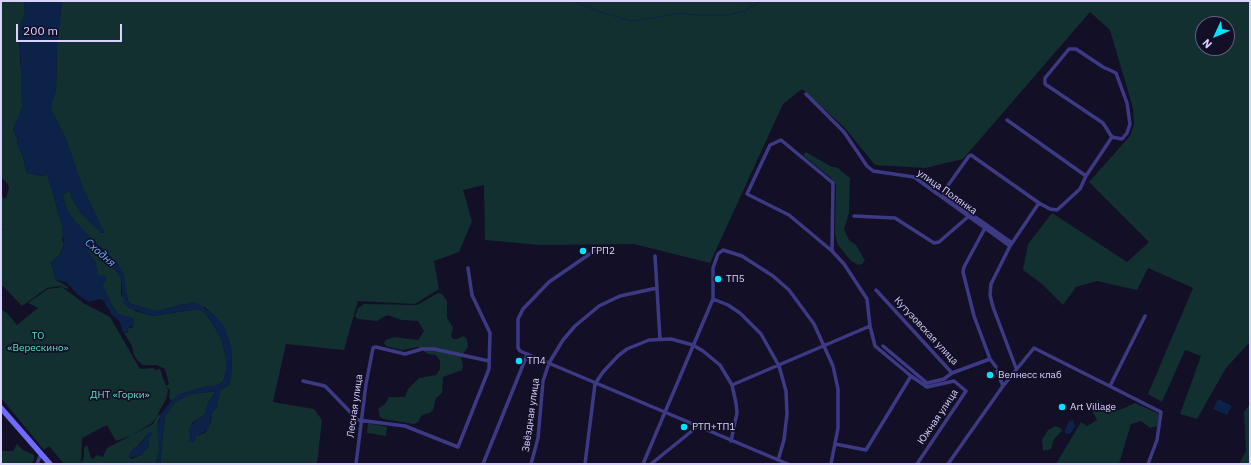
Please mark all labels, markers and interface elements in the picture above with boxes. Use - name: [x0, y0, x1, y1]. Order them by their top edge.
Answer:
- scale bar: [18, 16, 124, 42]
- north arrow: [1195, 16, 1235, 56]
- text: 200 m: [23, 23, 58, 38]
- text: N: [1199, 36, 1215, 51]
- street label: улица Полянка: [915, 167, 979, 217]
- water label: Сходня: [82, 236, 118, 270]
- place label: ГРП2: [591, 245, 615, 257]
- marker: ГРП2: [578, 246, 588, 256]
- place label: ТП5: [726, 273, 745, 285]
- marker: ТП5: [713, 274, 723, 284]
- street label: Кутузовская улица: [891, 295, 961, 367]
- park label: ТО «Верескино»: [7, 330, 69, 354]
- place label: ТП4: [527, 355, 546, 367]
- marker: ТП4: [514, 356, 524, 366]
- place label: Велнесс клаб: [998, 369, 1062, 381]
- marker: Велнесс клаб: [985, 370, 995, 380]
- street label: Лесная улица: [345, 373, 365, 439]
- street label: Звёздная улица: [520, 377, 542, 453]
- street label: Южная улица: [915, 387, 961, 447]
- park label: ДНТ «Горки»: [90, 389, 150, 401]
- place label: Art Village: [1070, 401, 1116, 413]
- marker: Art Village: [1057, 402, 1067, 412]
- place label: РТП+ТП1: [692, 421, 735, 433]
- marker: РТП+ТП1: [679, 422, 689, 432]

